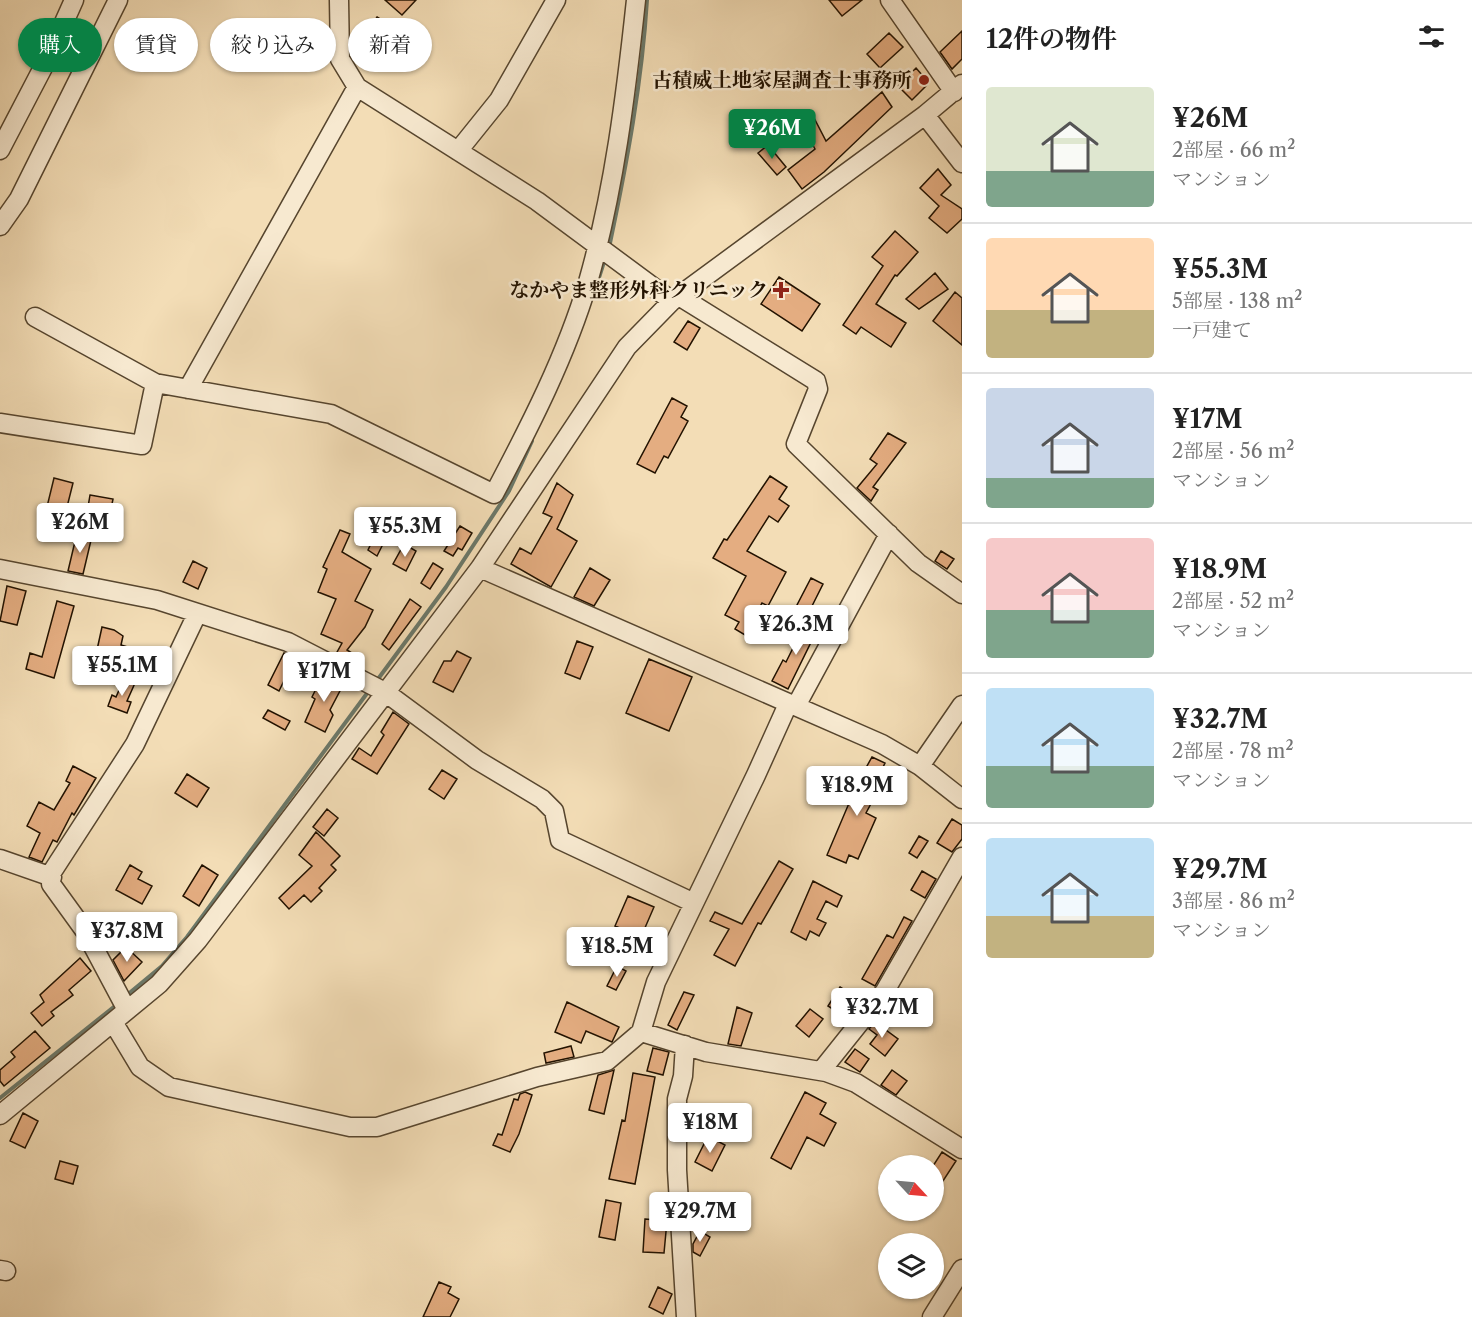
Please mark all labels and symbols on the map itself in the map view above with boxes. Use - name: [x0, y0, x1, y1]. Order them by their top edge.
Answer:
- place label: 古積威土地家屋調査士事務所: [652, 68, 912, 92]
- marker: 古積威土地家屋調査士事務所: [917, 73, 931, 87]
- pin: ¥26M: [736, 109, 808, 160]
- place label: なかやま整形外科クリニック: [509, 278, 768, 302]
- marker: なかやま整形外科クリニック: [772, 281, 790, 299]
- pin: ¥26M: [44, 503, 116, 554]
- pin: ¥55.3M: [356, 507, 454, 558]
- pin: ¥26.3M: [747, 605, 845, 656]
- pin: ¥55.1M: [73, 646, 171, 697]
- pin: ¥17M: [288, 652, 360, 703]
- pin: ¥18.9M: [808, 766, 906, 817]
- pin: ¥37.8M: [78, 912, 176, 963]
- pin: ¥18.5M: [568, 927, 666, 978]
- pin: ¥32.7M: [833, 988, 931, 1039]
- pin: ¥18M: [674, 1103, 746, 1154]
- north arrow: [878, 1155, 944, 1221]
- pin: ¥29.7M: [651, 1192, 749, 1243]

